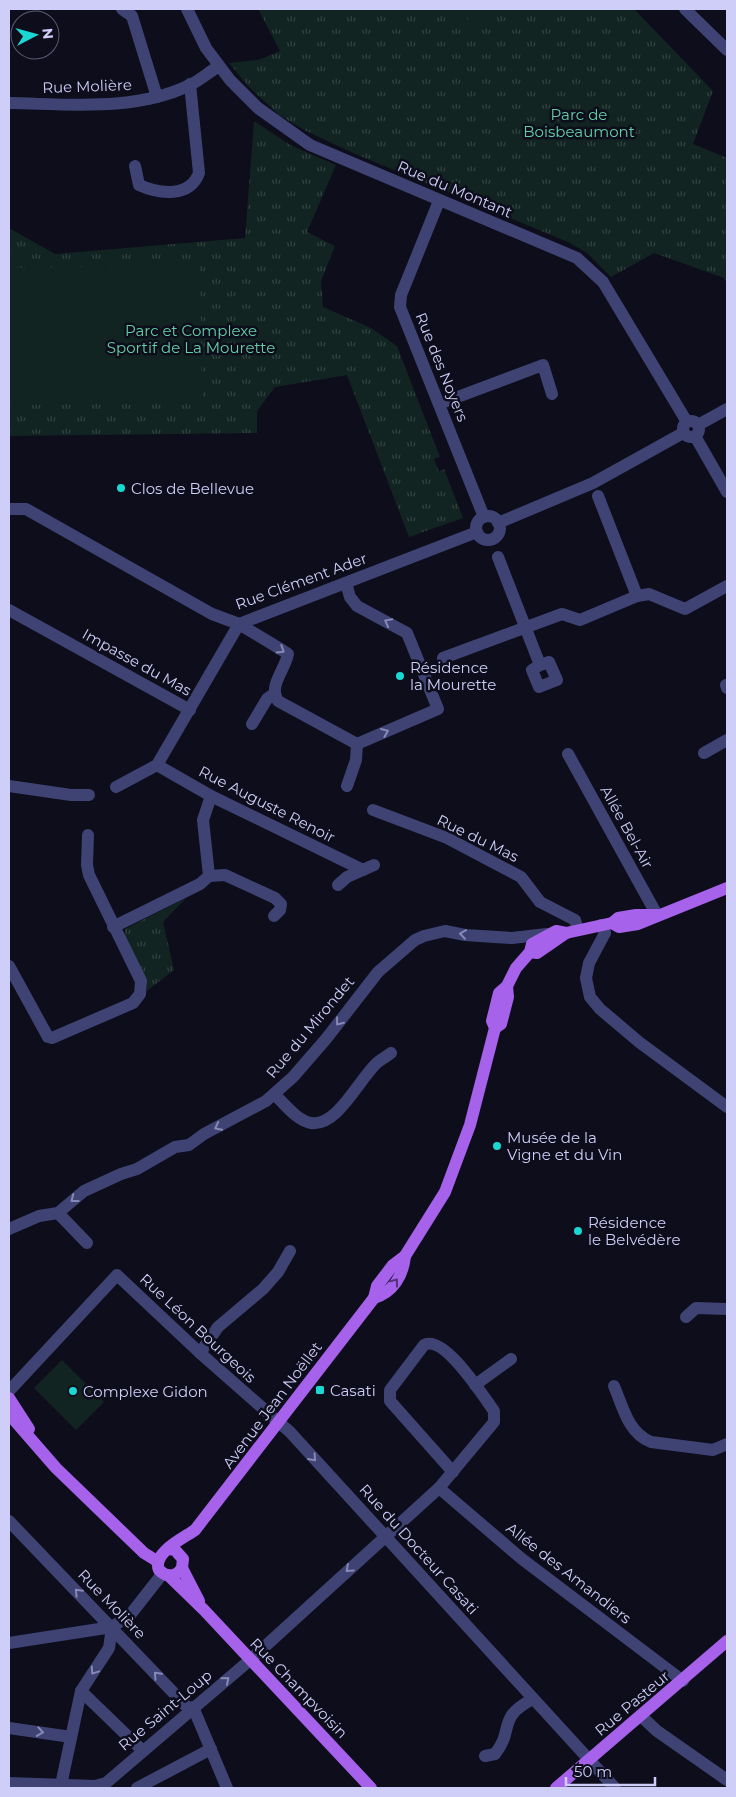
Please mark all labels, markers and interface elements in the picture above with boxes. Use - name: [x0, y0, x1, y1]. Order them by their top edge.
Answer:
- north arrow: [10, 10, 60, 60]
- text: N: [38, 27, 57, 40]
- street label: Rue Molière: [42, 75, 132, 97]
- park label: Parc de Boisbeaumont: [523, 105, 635, 141]
- street label: Rue du Montant: [395, 156, 515, 222]
- street label: Rue des Noyers: [411, 310, 473, 424]
- park label: Parc et Complexe Sportif de La Mourette: [107, 321, 275, 357]
- place label: Clos de Bellevue: [131, 479, 254, 498]
- marker: Clos de Bellevue: [115, 482, 127, 494]
- street label: Rue Clément Ader: [233, 548, 369, 614]
- one-way arrow: [384, 619, 393, 629]
- street label: Impasse du Mas: [79, 624, 195, 700]
- one-way arrow: [275, 643, 284, 653]
- place label: Résidence la Mourette: [410, 658, 496, 694]
- marker: Résidence la Mourette: [394, 670, 406, 682]
- one-way arrow: [380, 728, 389, 739]
- street label: Rue Auguste Renoir: [196, 761, 338, 847]
- street label: Allée Bel-Air: [596, 782, 658, 872]
- street label: Rue du Mas: [434, 810, 522, 866]
- one-way arrow: [459, 929, 467, 940]
- street label: Rue du Mirondet: [262, 972, 358, 1082]
- one-way arrow: [336, 1016, 345, 1026]
- one-way arrow: [214, 1121, 223, 1131]
- place label: Musée de la Vigne et du Vin: [507, 1128, 622, 1164]
- marker: Musée de la Vigne et du Vin: [491, 1140, 503, 1152]
- one-way arrow: [71, 1193, 80, 1202]
- place label: Résidence le Belvédère: [588, 1213, 681, 1249]
- marker: Résidence le Belvédère: [572, 1225, 584, 1237]
- street label: Rue Léon Bourgeois: [136, 1269, 260, 1387]
- one-way arrow: [390, 1279, 398, 1288]
- street label: Avenue Jean Noëllet: [218, 1338, 326, 1472]
- place label: Casati: [330, 1381, 376, 1400]
- place label: Complexe Gidon: [83, 1382, 208, 1401]
- marker: Casati: [314, 1384, 326, 1396]
- marker: Complexe Gidon: [67, 1385, 79, 1397]
- one-way arrow: [307, 1452, 316, 1461]
- street label: Rue du Docteur Casati: [355, 1480, 483, 1618]
- street label: Allée des Amandiers: [503, 1518, 635, 1628]
- one-way arrow: [346, 1564, 355, 1573]
- street label: Rue Molière: [74, 1565, 150, 1643]
- one-way arrow: [75, 1589, 84, 1598]
- street label: Rue Champvoisin: [246, 1634, 352, 1742]
- one-way arrow: [91, 1665, 100, 1675]
- street label: Rue Saint-Loup: [114, 1665, 216, 1755]
- street label: Rue Pasteur: [591, 1666, 673, 1740]
- one-way arrow: [154, 1671, 163, 1680]
- one-way arrow: [220, 1677, 229, 1685]
- one-way arrow: [35, 1727, 44, 1737]
- scale bar: [566, 1754, 655, 1786]
- text: 50 m: [574, 1762, 612, 1781]

